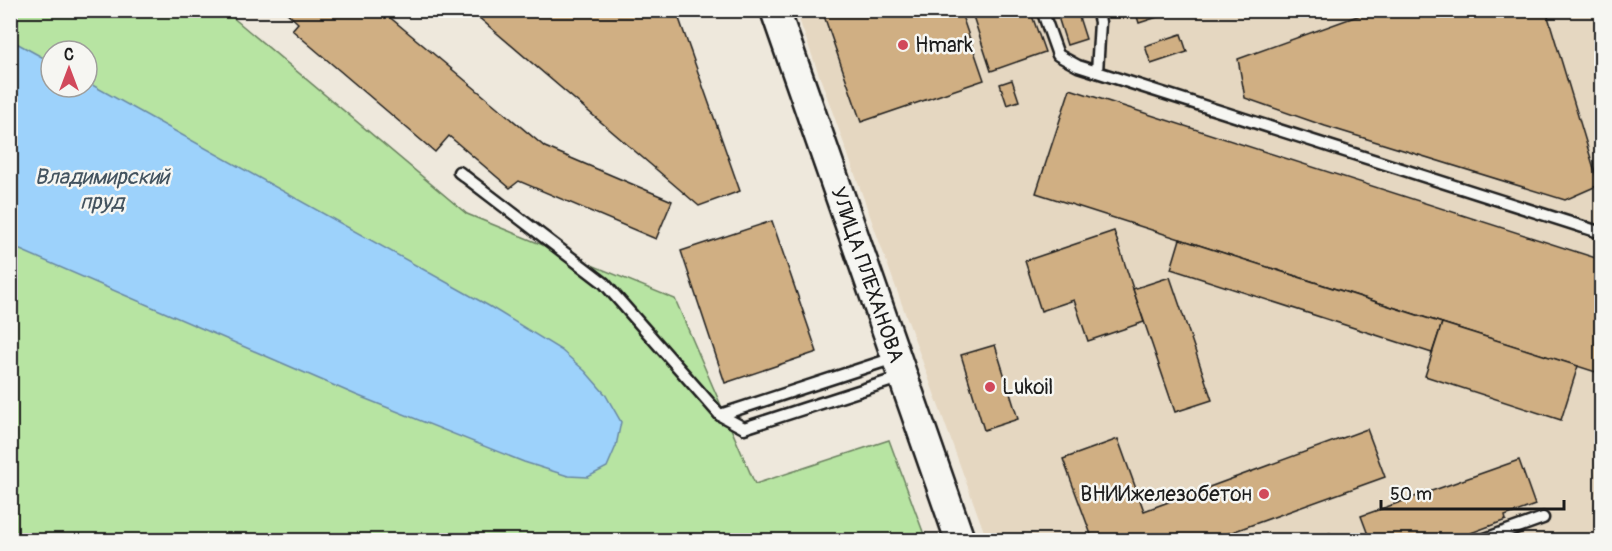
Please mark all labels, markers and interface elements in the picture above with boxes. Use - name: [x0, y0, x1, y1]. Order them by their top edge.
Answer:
- place label: Hmark: [915, 32, 973, 59]
- marker: Hmark: [896, 38, 910, 52]
- north arrow: [39, 39, 99, 99]
- text: С: [64, 45, 74, 65]
- water label: Владимирский пруд: [35, 163, 172, 216]
- street label: УЛИЦА ПЛЕХАНОВА: [824, 184, 910, 366]
- place label: Lukoil: [1002, 374, 1053, 401]
- marker: Lukoil: [983, 380, 997, 394]
- scale bar: [1381, 473, 1564, 511]
- place label: ВНИИжелезобетон: [1080, 481, 1252, 508]
- text: 50 m: [1390, 483, 1432, 506]
- marker: ВНИИжелезобетон: [1257, 487, 1271, 501]

